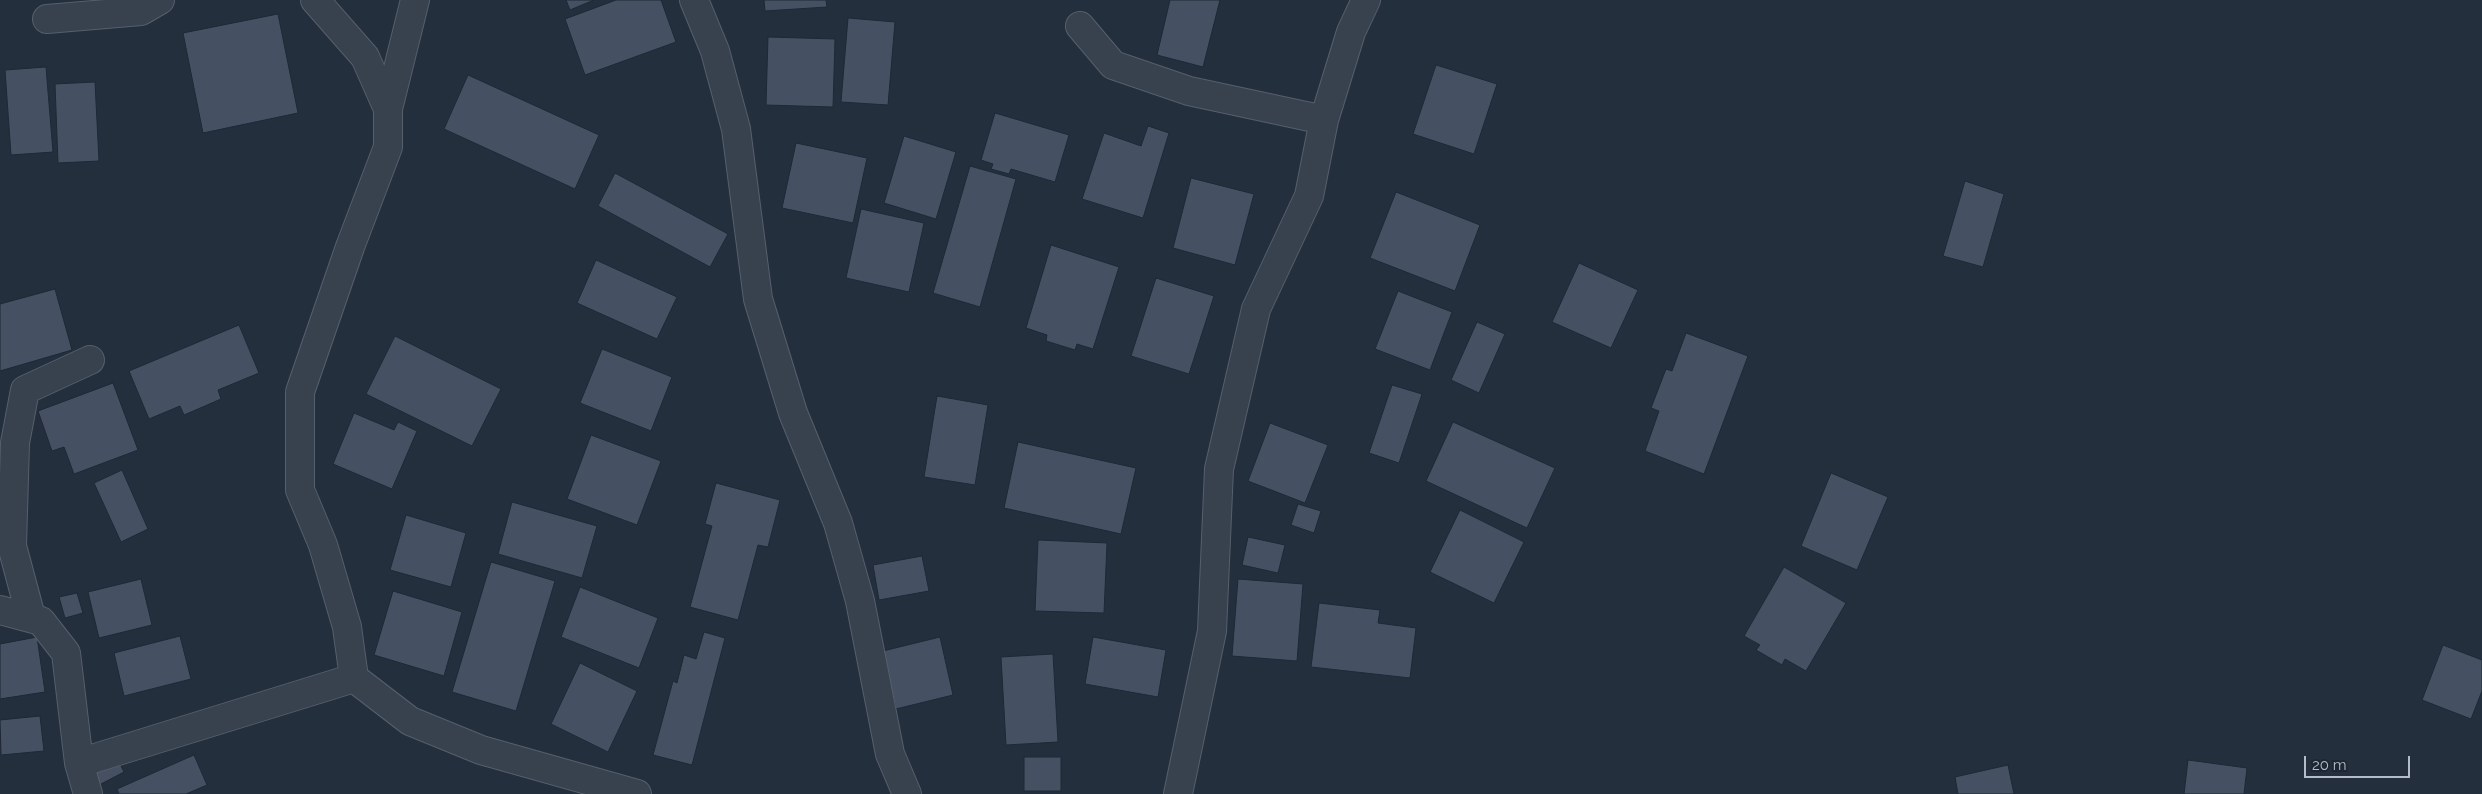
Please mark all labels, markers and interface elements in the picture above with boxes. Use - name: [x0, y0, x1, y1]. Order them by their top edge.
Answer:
- scale bar: [2307, 746, 2413, 778]
- text: 20 m: [2312, 756, 2347, 774]

